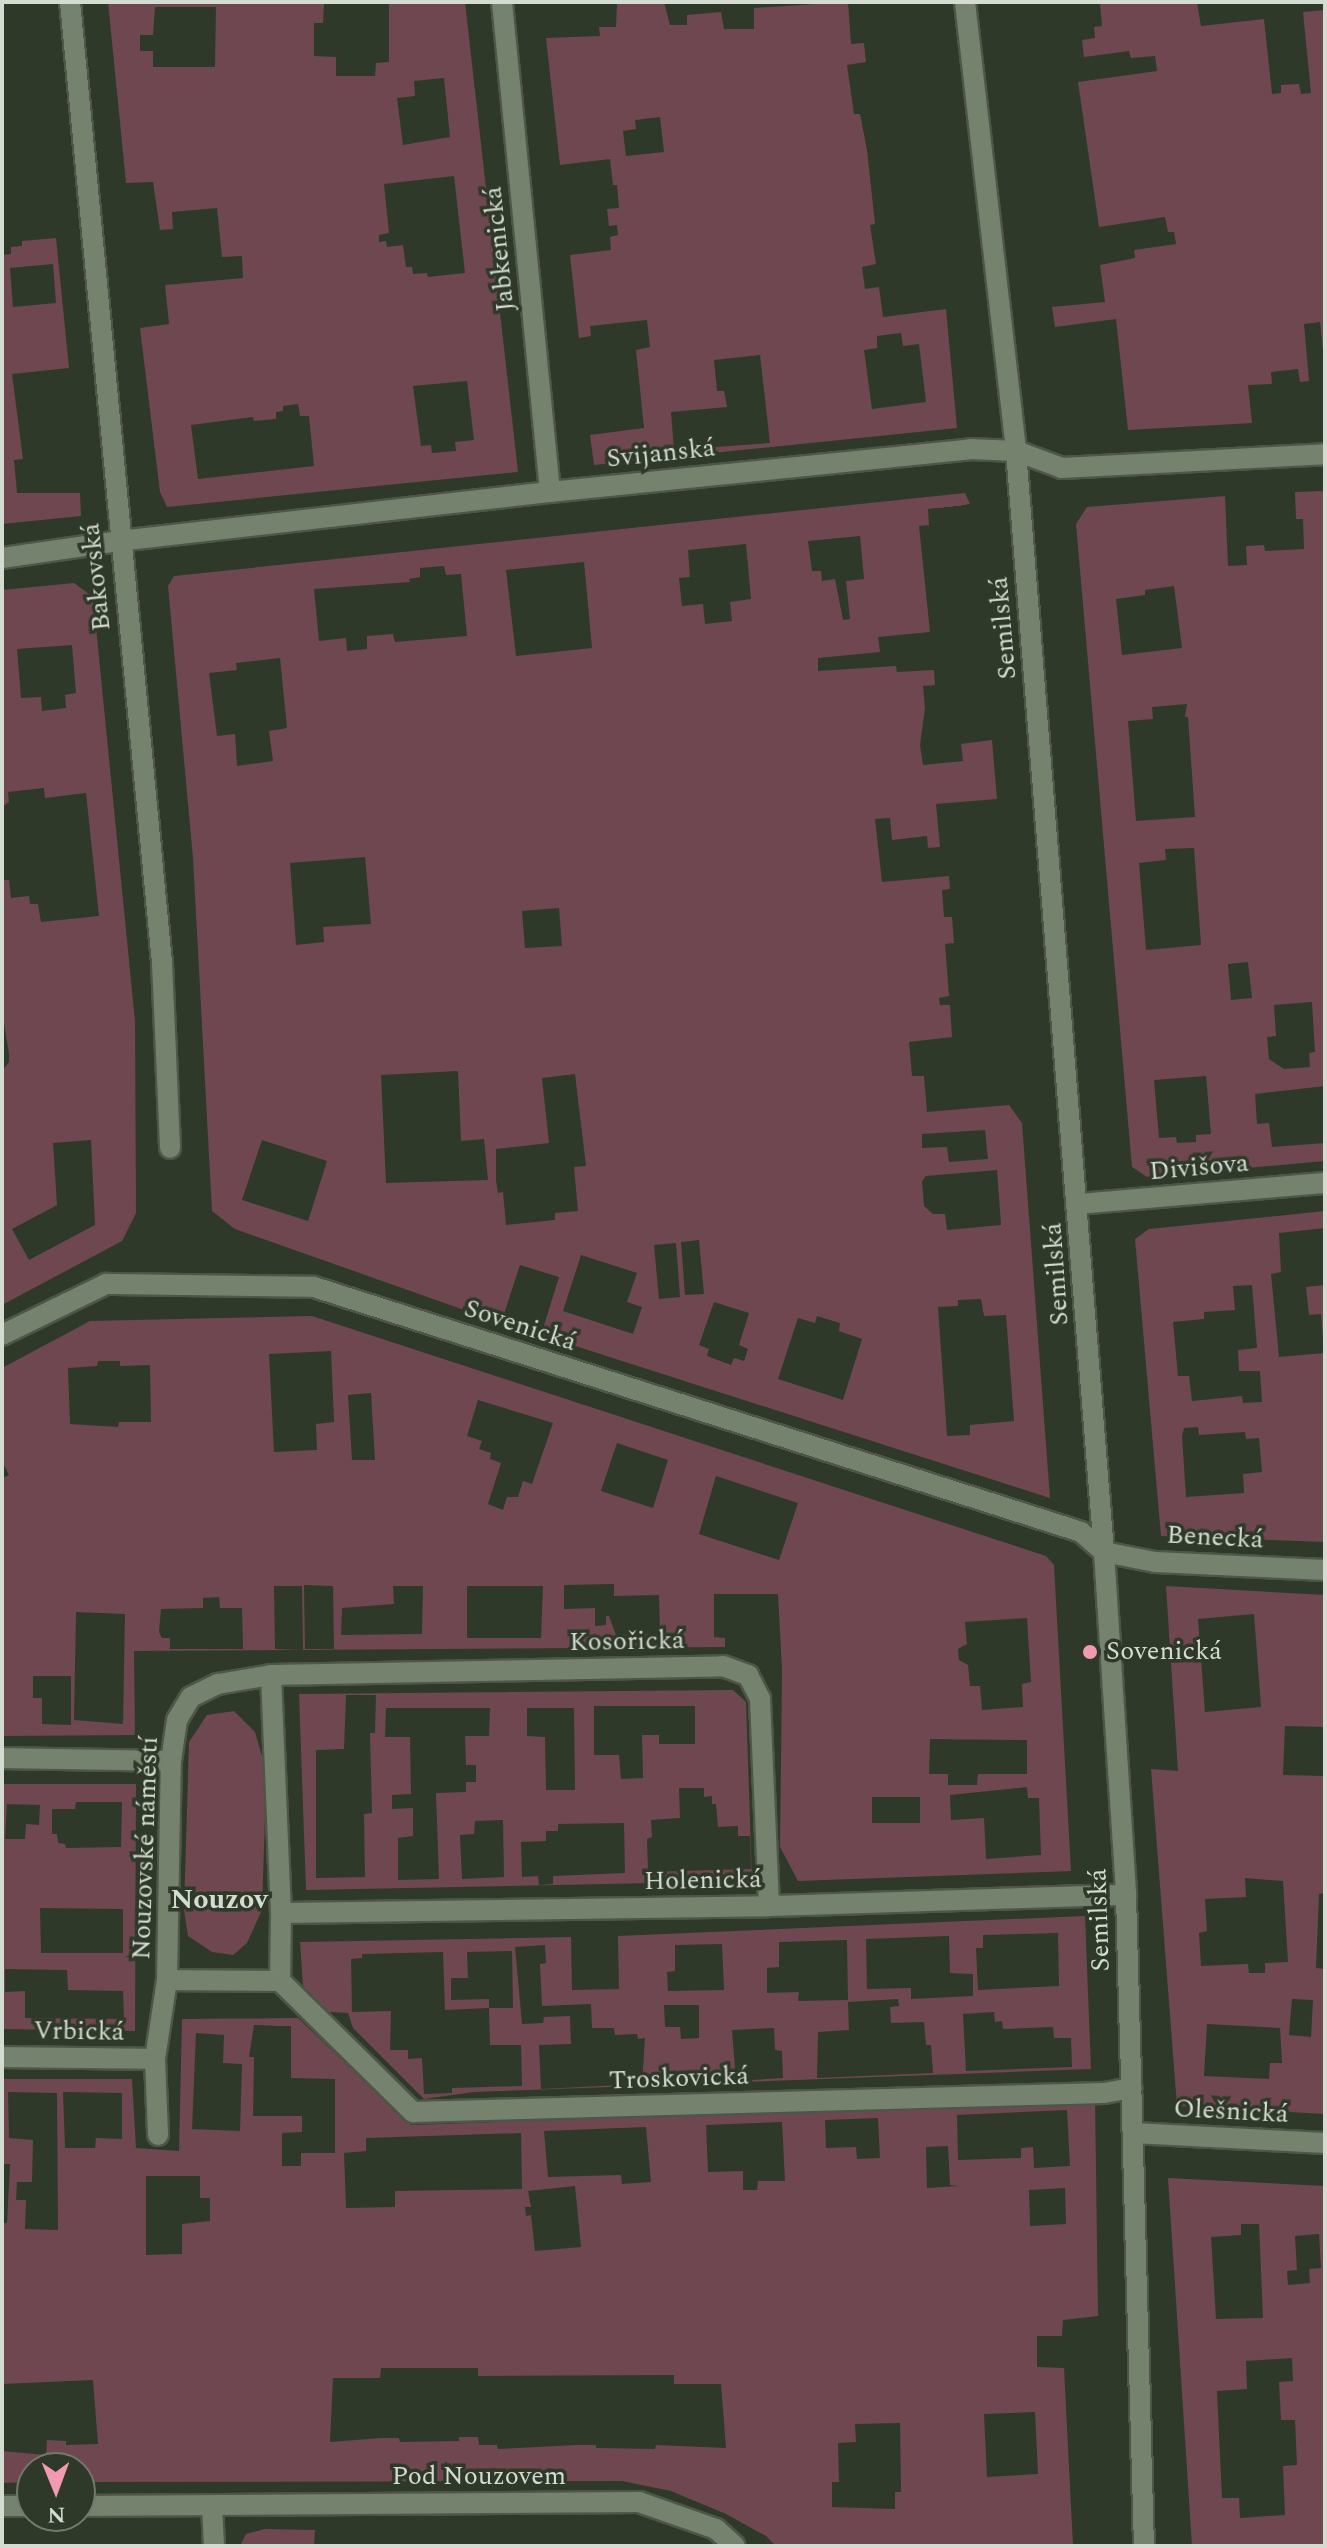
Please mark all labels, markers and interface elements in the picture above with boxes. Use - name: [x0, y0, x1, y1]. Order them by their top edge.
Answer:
- street label: Jabkenická: [478, 185, 522, 313]
- street label: Svijanská: [605, 433, 717, 475]
- street label: Bakovská: [76, 522, 118, 632]
- street label: Semilská: [984, 575, 1024, 681]
- street label: Divišova: [1148, 1148, 1250, 1188]
- street label: Semilská: [1038, 1222, 1076, 1326]
- street label: Sovenická: [460, 1293, 580, 1359]
- street label: Benecká: [1166, 1520, 1264, 1556]
- street label: Kosořická: [569, 1625, 685, 1659]
- place label: Sovenická: [1106, 1636, 1222, 1668]
- marker: Sovenická: [1081, 1643, 1099, 1661]
- street label: Nouzovské náměstí: [127, 1736, 165, 1960]
- street label: Holenická: [644, 1864, 762, 1898]
- street label: Semilská: [1083, 1868, 1117, 1972]
- district label: Nouzov: [170, 1883, 268, 1917]
- street label: Vrbická: [33, 2016, 125, 2048]
- street label: Troskovická: [608, 2061, 750, 2097]
- street label: Olešnická: [1173, 2093, 1289, 2131]
- north arrow: [16, 2452, 96, 2532]
- street label: Pod Nouzovem: [392, 2461, 566, 2493]
- text: N: [47, 2498, 66, 2531]

